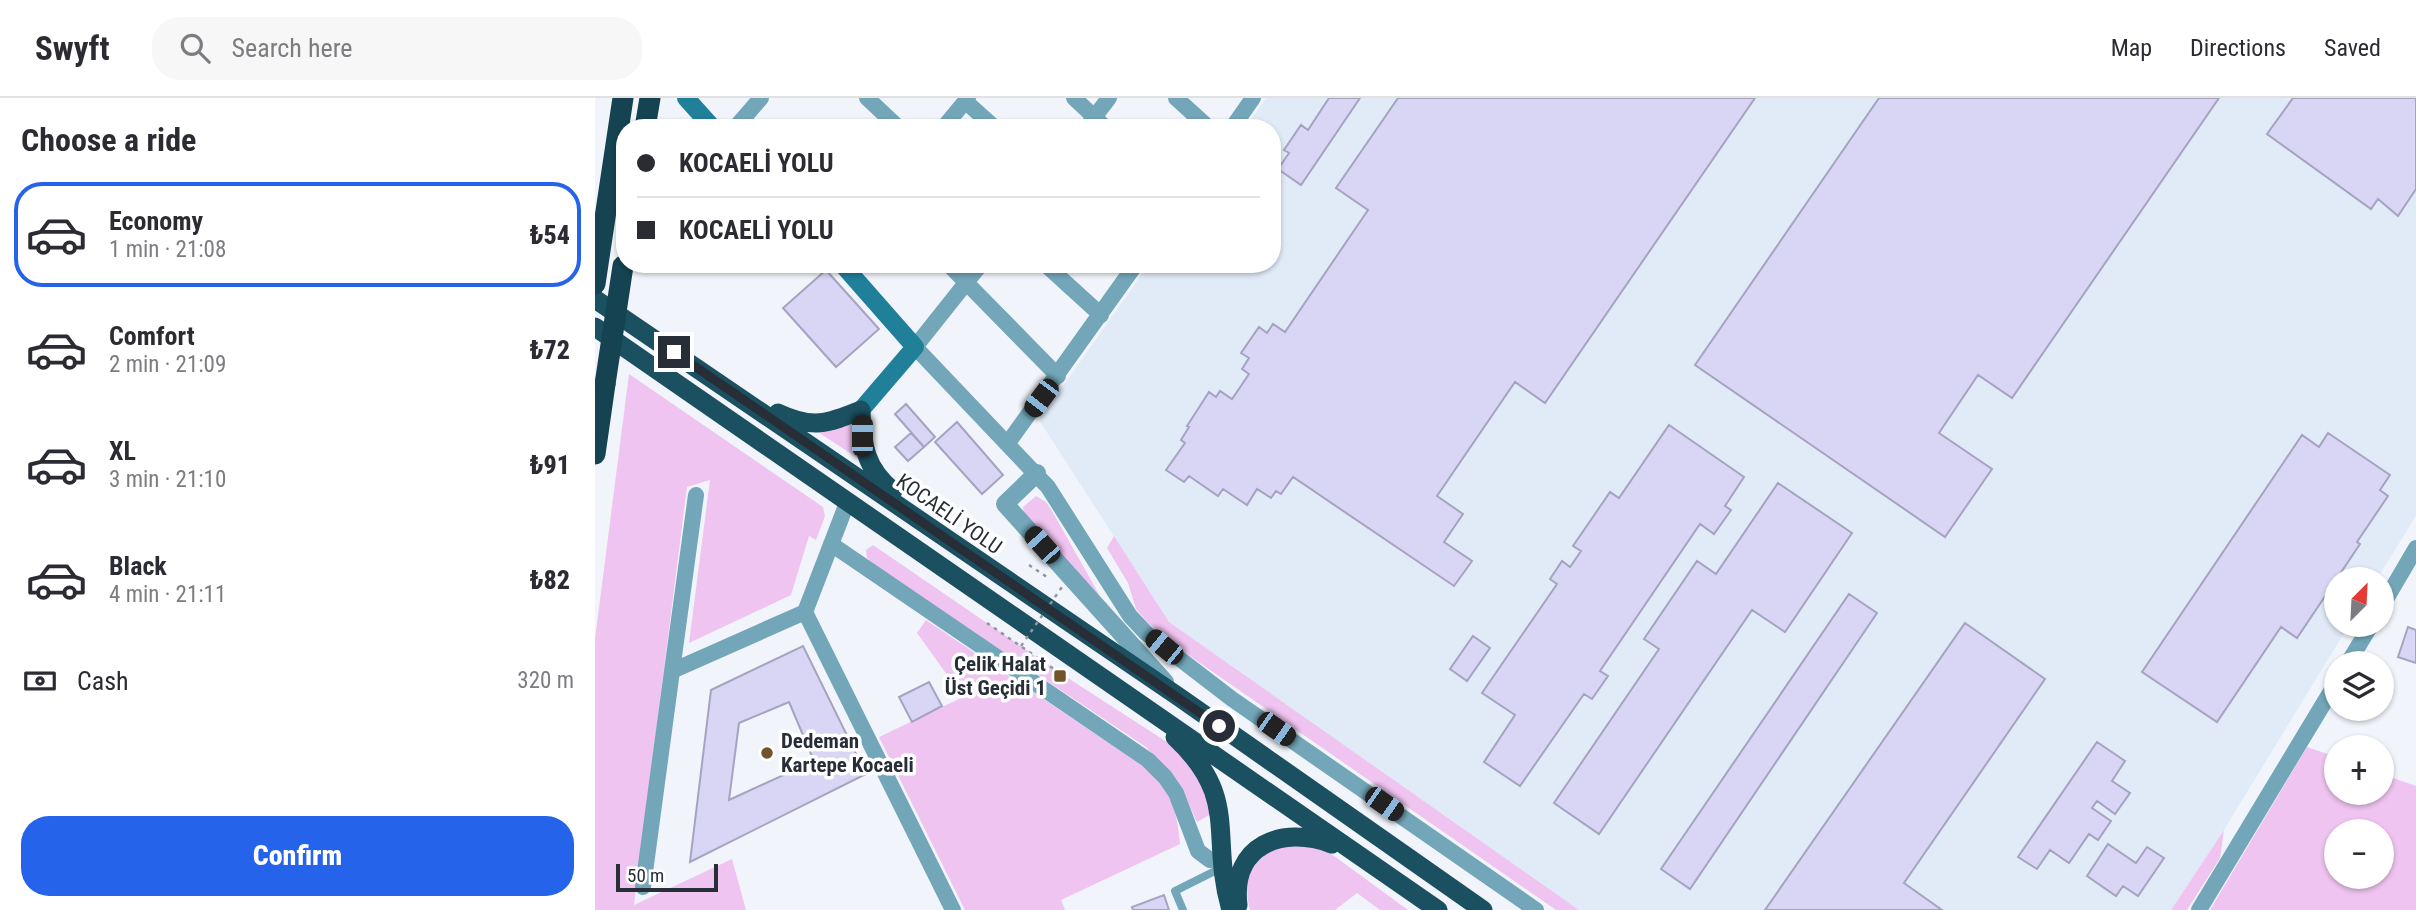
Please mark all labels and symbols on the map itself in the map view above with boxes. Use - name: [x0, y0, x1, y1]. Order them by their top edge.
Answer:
- route end: [658, 336, 690, 368]
- car: [1020, 375, 1063, 421]
- car: [852, 415, 873, 457]
- street label: KOCAELİ YOLU: [892, 469, 1006, 559]
- car: [1021, 522, 1064, 568]
- north arrow: [2324, 567, 2394, 637]
- car: [1142, 626, 1187, 668]
- place label: Çelik Halat Üst Geçidi 1: [945, 652, 1046, 700]
- marker: Çelik Halat Üst Geçidi 1: [1052, 668, 1068, 684]
- car: [1253, 708, 1300, 750]
- route start: [1203, 710, 1235, 742]
- place label: Dedeman Kartepe Kocaeli: [781, 729, 914, 777]
- marker: Dedeman Kartepe Kocaeli: [759, 745, 775, 761]
- car: [1361, 783, 1408, 825]
- scale bar: [616, 861, 717, 893]

